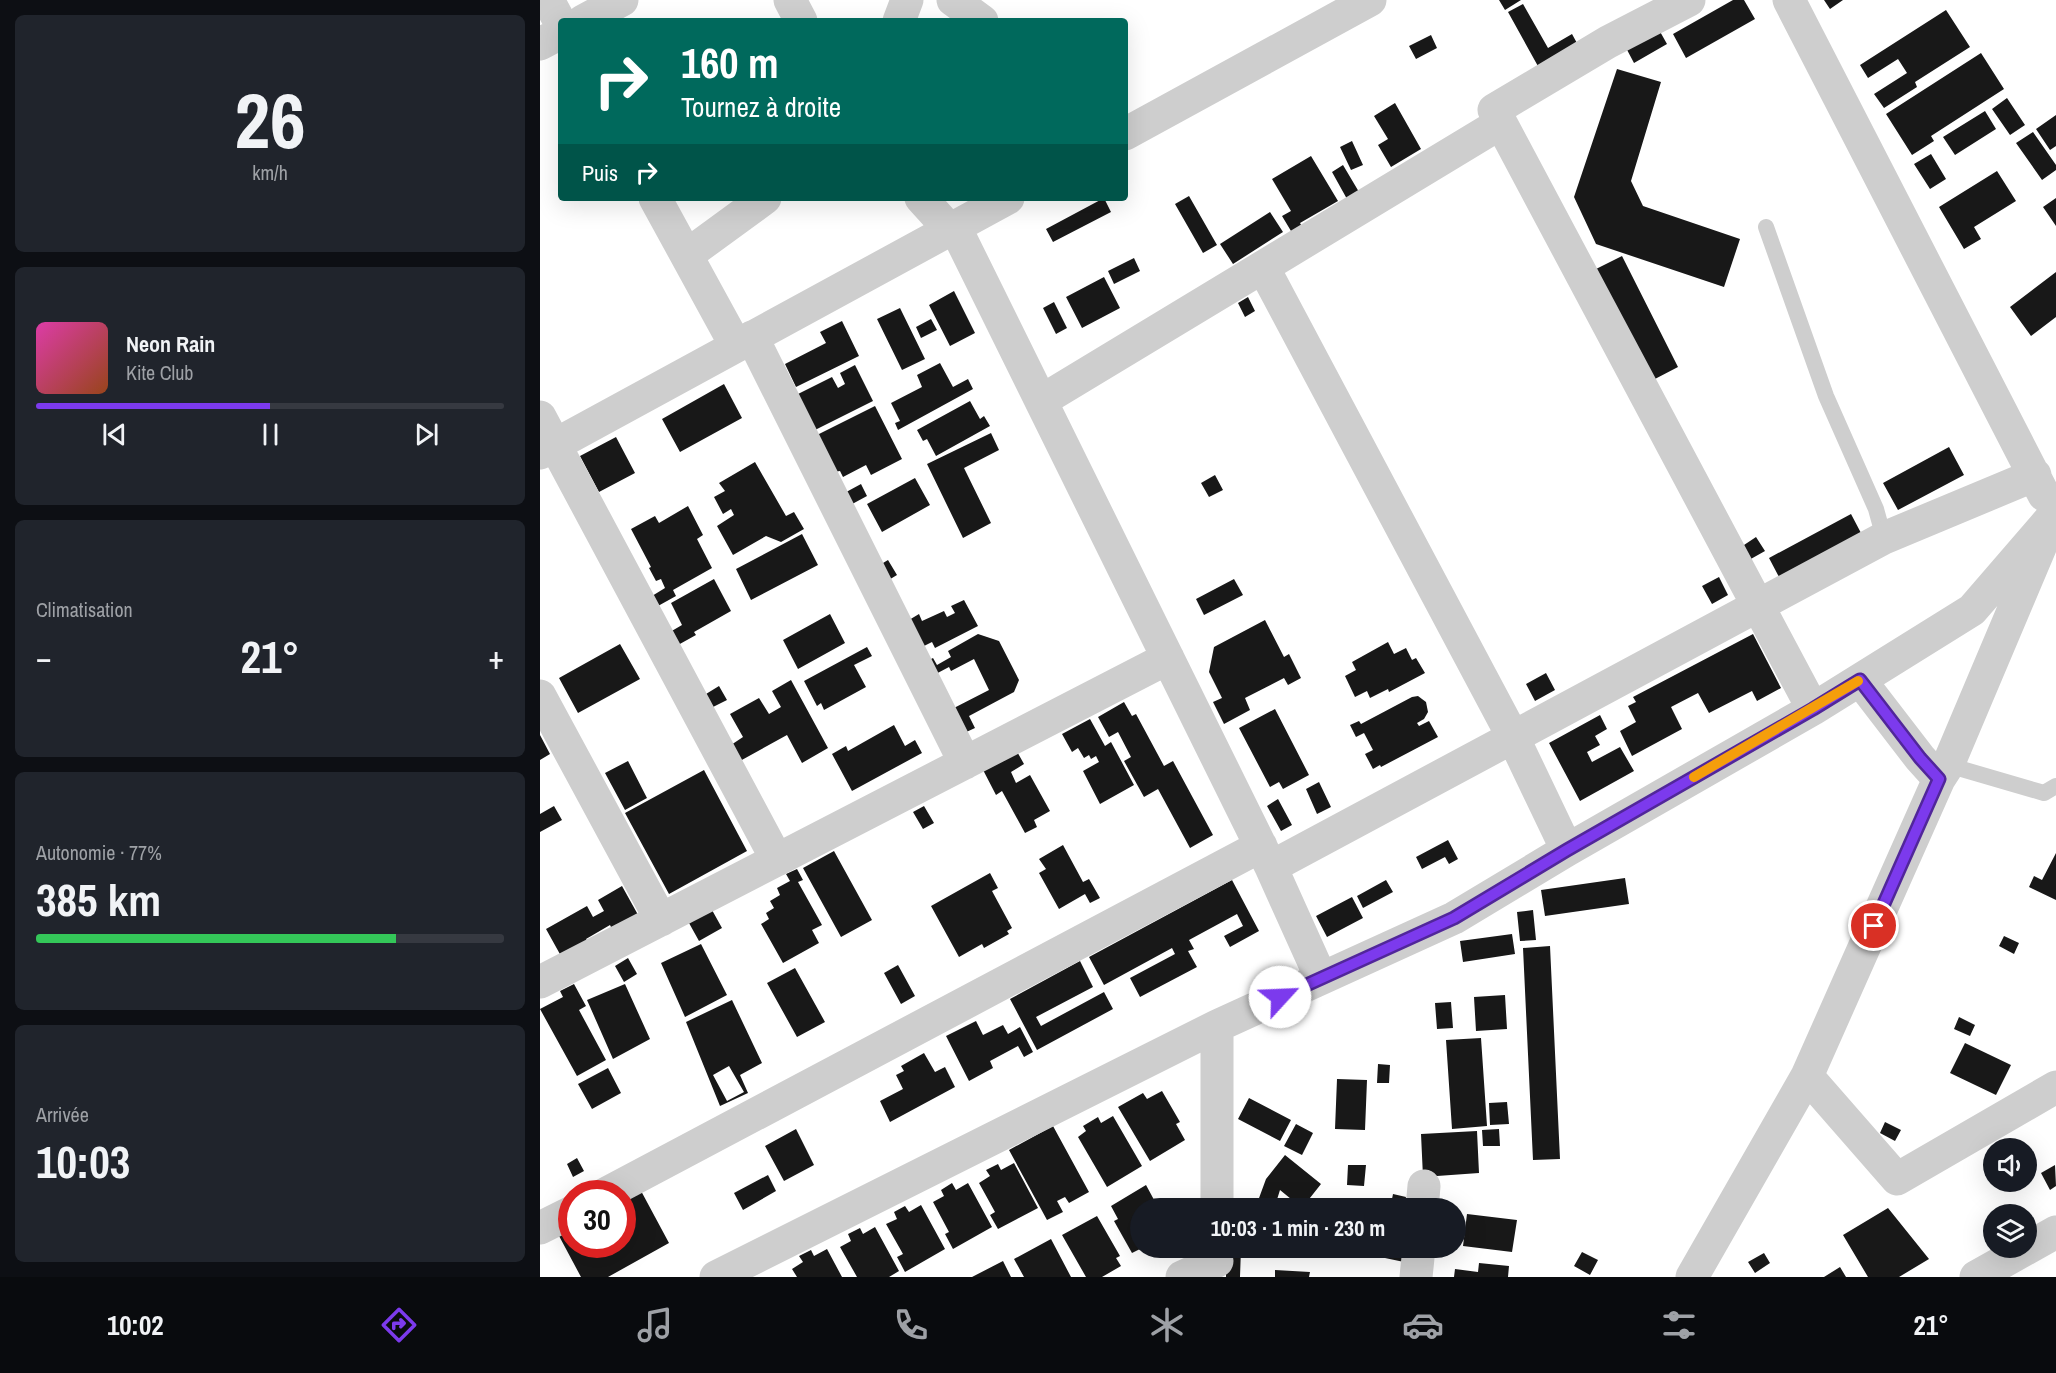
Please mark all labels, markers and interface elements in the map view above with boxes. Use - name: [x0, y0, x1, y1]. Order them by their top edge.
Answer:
- text: 160 m: [681, 35, 779, 91]
- icon: right: [582, 42, 660, 120]
- text: 26: [234, 67, 306, 172]
- text: Tournez à droite: [681, 89, 841, 125]
- icon: right: [630, 156, 663, 189]
- text: Puis: [582, 158, 618, 188]
- text: km/h: [252, 159, 288, 186]
- text: Neon Rain: [126, 329, 215, 359]
- text: Kite Club: [126, 359, 193, 386]
- icon: previous: [98, 418, 131, 451]
- icon: pause: [254, 418, 287, 451]
- icon: next: [410, 418, 443, 451]
- text: Climatisation: [36, 596, 133, 623]
- text: 21°: [240, 626, 300, 687]
- text: −: [36, 635, 52, 679]
- text: +: [488, 635, 504, 679]
- text: Autonomie · 77%: [36, 839, 162, 866]
- text: 385 km: [36, 869, 161, 930]
- pin: [1848, 900, 1899, 951]
- icon: arrive: [1857, 909, 1890, 942]
- position arrow: [1248, 965, 1312, 1029]
- text: Arrivée: [36, 1101, 89, 1128]
- text: 10:03: [36, 1131, 130, 1192]
- map controls: [1983, 1138, 2037, 1258]
- button: sound: [1983, 1138, 2037, 1192]
- speed limit sign: 30: [558, 1180, 636, 1258]
- button: layers: [1983, 1204, 2037, 1258]
- text: 10:03 · 1 min · 230 m: [1211, 1213, 1385, 1243]
- icon: directions: [378, 1304, 420, 1346]
- icon: music: [634, 1304, 676, 1346]
- icon: phone: [890, 1304, 932, 1346]
- icon: climate: [1146, 1304, 1188, 1346]
- icon: car: [1402, 1304, 1444, 1346]
- icon: filters: [1658, 1304, 1700, 1346]
- text: 10:02: [107, 1307, 164, 1343]
- text: 21°: [1914, 1307, 1949, 1343]

